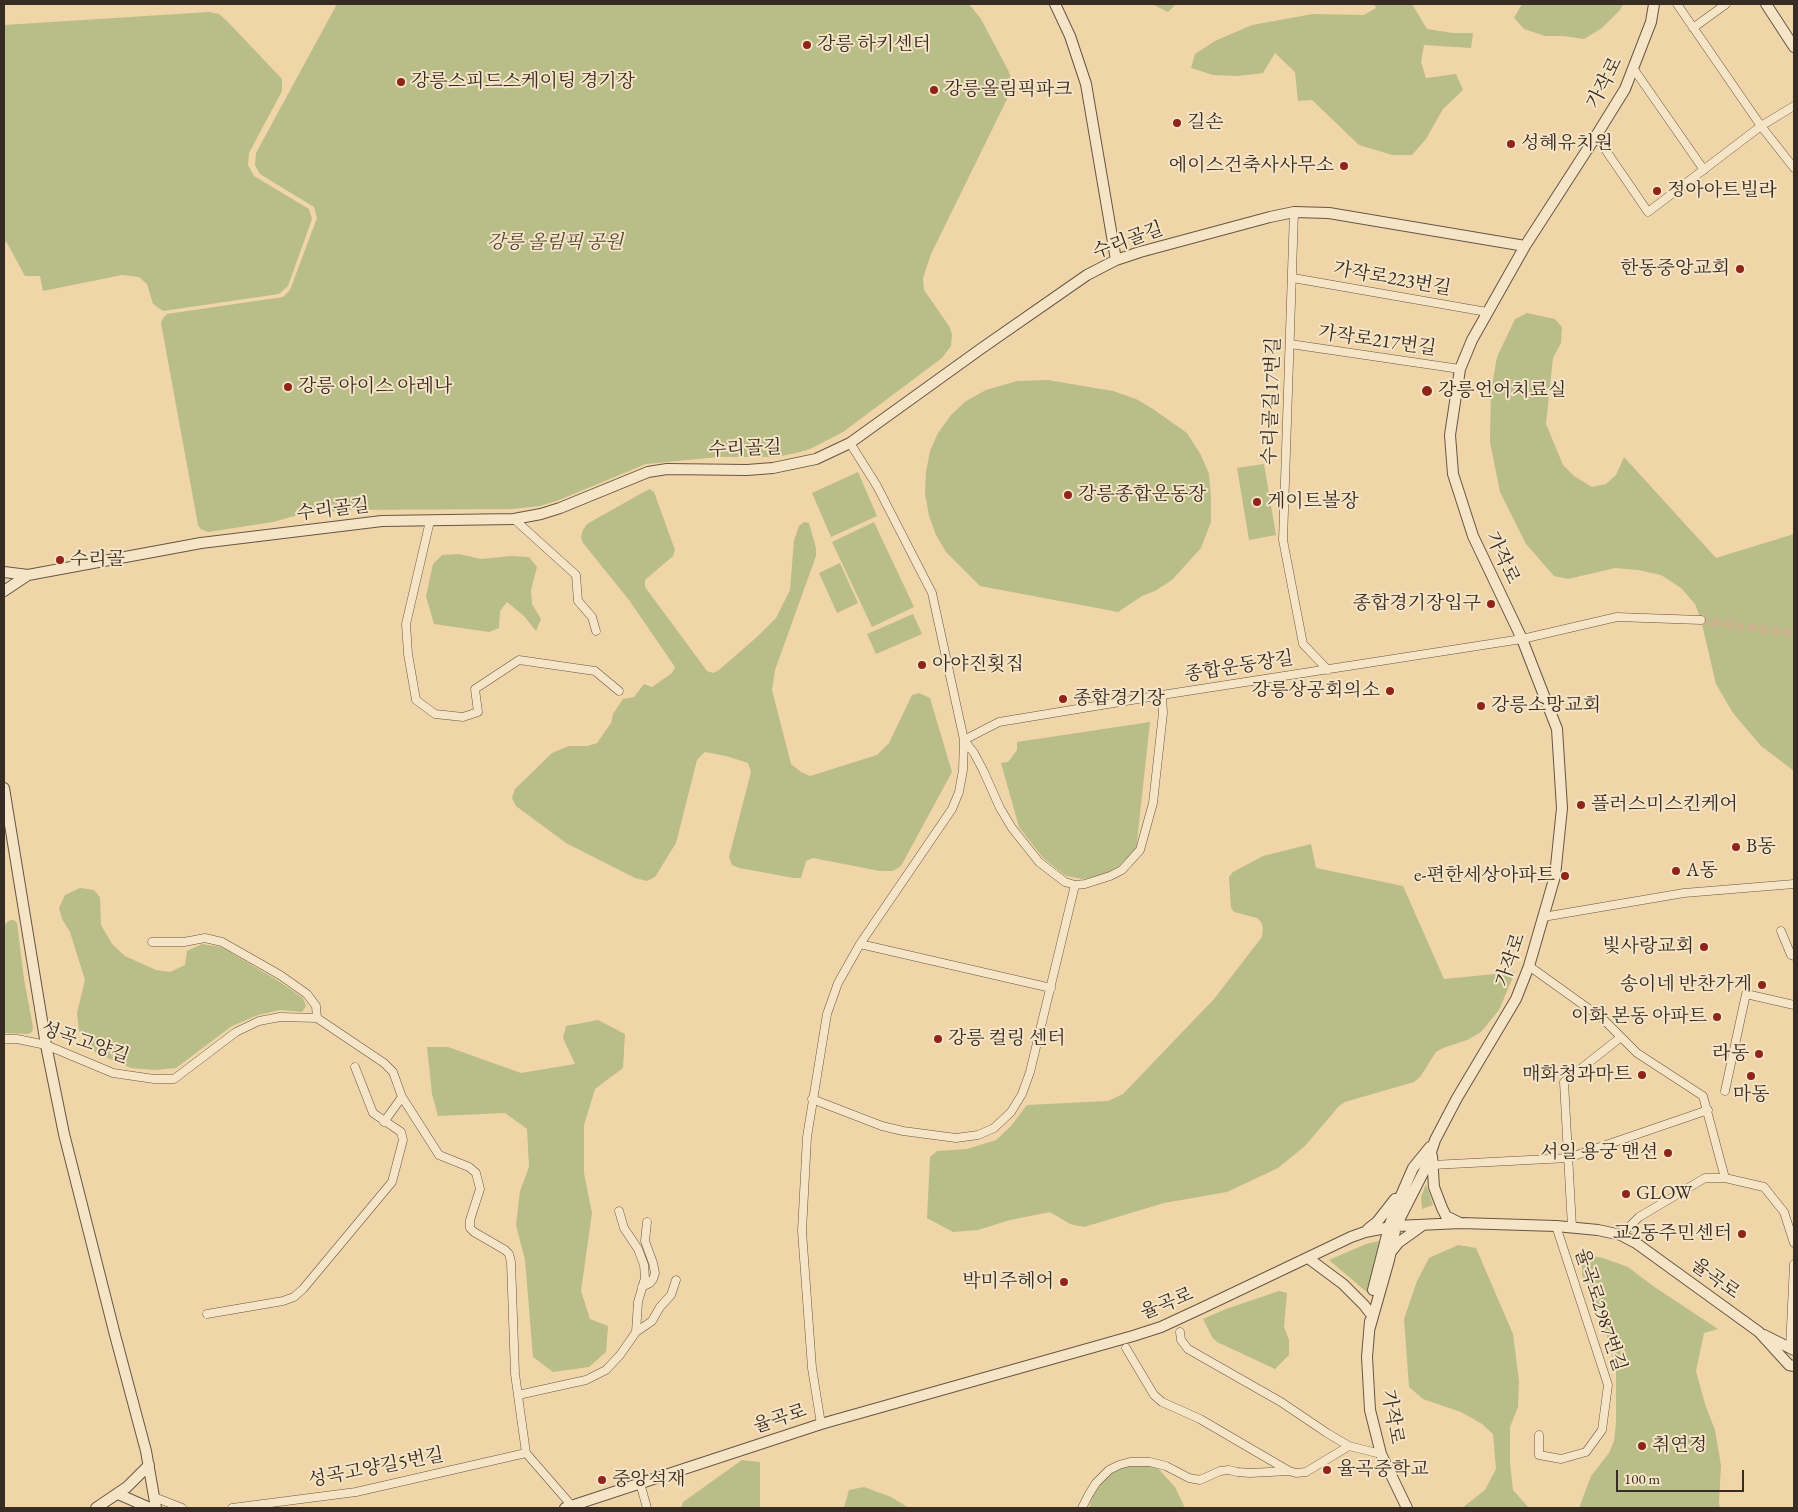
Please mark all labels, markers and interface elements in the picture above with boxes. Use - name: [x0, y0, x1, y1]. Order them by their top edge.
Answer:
- place label: 강릉 하키센터: [817, 34, 931, 56]
- marker: 강릉 하키센터: [801, 39, 813, 51]
- street label: 가작로: [1582, 53, 1628, 113]
- place label: 강릉스피드스케이팅 경기장: [411, 71, 635, 93]
- marker: 강릉스피드스케이팅 경기장: [395, 76, 407, 88]
- place label: 강릉올림픽파크: [944, 79, 1072, 101]
- marker: 강릉올림픽파크: [928, 84, 940, 96]
- place label: 길손: [1187, 112, 1224, 134]
- marker: 길손: [1171, 117, 1183, 129]
- place label: 성혜유치원: [1521, 133, 1613, 155]
- marker: 성혜유치원: [1505, 138, 1517, 150]
- place label: 에이스건축사사무소: [1169, 155, 1334, 177]
- marker: 에이스건축사사무소: [1338, 160, 1350, 172]
- place label: 정아아트빌라: [1667, 180, 1777, 202]
- marker: 정아아트빌라: [1651, 185, 1663, 197]
- street label: 수리골길: [1090, 218, 1166, 264]
- park label: 강릉 올림픽 공원: [487, 232, 623, 254]
- street label: 가작로223번길: [1331, 257, 1453, 301]
- place label: 한동중앙교회: [1620, 258, 1730, 280]
- marker: 한동중앙교회: [1734, 263, 1746, 275]
- street label: 가작로217번길: [1316, 321, 1438, 361]
- street label: 수리골길17번길: [1258, 336, 1286, 466]
- place label: 강릉 아이스 아레나: [298, 376, 452, 398]
- place label: 강릉언어치료실: [1438, 380, 1566, 402]
- marker: 강릉 아이스 아레나: [282, 381, 294, 393]
- marker: 강릉언어치료실: [1420, 384, 1434, 398]
- street label: 수리골길: [708, 436, 782, 462]
- place label: 강릉종합운동장: [1078, 484, 1206, 506]
- marker: 강릉종합운동장: [1062, 489, 1074, 501]
- place label: 게이트볼장: [1267, 491, 1359, 513]
- street label: 수리골길: [295, 494, 371, 526]
- marker: 게이트볼장: [1251, 496, 1263, 508]
- street label: 가작로: [1480, 528, 1524, 588]
- place label: 수리골: [70, 549, 125, 571]
- marker: 수리골: [54, 554, 66, 566]
- place label: 종합경기장입구: [1353, 593, 1481, 615]
- marker: 종합경기장입구: [1485, 598, 1497, 610]
- street label: 종합운동장길: [1183, 647, 1295, 687]
- place label: 아야진횟집: [932, 654, 1024, 676]
- marker: 아야진횟집: [916, 659, 928, 671]
- place label: 강릉상공회의소: [1252, 680, 1380, 702]
- marker: 강릉상공회의소: [1384, 685, 1396, 697]
- place label: 종합경기장: [1073, 688, 1165, 710]
- marker: 종합경기장: [1057, 693, 1069, 705]
- place label: 강릉소망교회: [1491, 695, 1601, 717]
- marker: 강릉소망교회: [1475, 700, 1487, 712]
- place label: 플러스미스킨케어: [1591, 794, 1738, 816]
- marker: 플러스미스킨케어: [1575, 799, 1587, 811]
- place label: B동: [1746, 836, 1776, 858]
- marker: B동: [1730, 841, 1742, 853]
- place label: A동: [1686, 860, 1718, 882]
- place label: e-편한세상아파트: [1414, 865, 1555, 887]
- marker: A동: [1670, 865, 1682, 877]
- marker: e-편한세상아파트: [1559, 870, 1571, 882]
- street label: 가작로: [1491, 930, 1531, 990]
- place label: 빛사랑교회: [1602, 936, 1694, 958]
- marker: 빛사랑교회: [1698, 941, 1710, 953]
- place label: 송이네 반찬가게: [1620, 974, 1752, 996]
- marker: 송이네 반찬가게: [1756, 979, 1768, 991]
- place label: 이화 본동 아파트: [1571, 1006, 1707, 1028]
- marker: 이화 본동 아파트: [1711, 1011, 1723, 1023]
- street label: 성곡고양길: [38, 1017, 132, 1069]
- place label: 강릉 컬링 센터: [948, 1028, 1066, 1050]
- marker: 강릉 컬링 센터: [932, 1033, 944, 1045]
- place label: 라동: [1712, 1043, 1749, 1065]
- marker: 라동: [1753, 1048, 1765, 1060]
- place label: 매화청과마트: [1522, 1064, 1632, 1086]
- marker: 매화청과마트: [1636, 1069, 1648, 1081]
- marker: 마동: [1745, 1070, 1757, 1082]
- place label: 마동: [1733, 1084, 1769, 1106]
- place label: 서일 용궁 맨션: [1540, 1142, 1658, 1164]
- marker: 서일 용궁 맨션: [1662, 1147, 1674, 1159]
- place label: GLOW: [1636, 1183, 1692, 1205]
- marker: GLOW: [1620, 1188, 1632, 1200]
- place label: 교2동주민센터: [1613, 1223, 1732, 1245]
- marker: 교2동주민센터: [1736, 1228, 1748, 1240]
- street label: 율곡로2987번길: [1569, 1245, 1631, 1375]
- street label: 율곡로: [1686, 1254, 1744, 1304]
- place label: 박미주헤어: [962, 1271, 1054, 1293]
- marker: 박미주헤어: [1058, 1276, 1070, 1288]
- street label: 율곡로: [1137, 1283, 1197, 1325]
- street label: 가작로: [1376, 1388, 1408, 1446]
- street label: 율곡로: [750, 1400, 810, 1438]
- place label: 취연정: [1652, 1435, 1707, 1457]
- marker: 취연정: [1636, 1440, 1648, 1452]
- street label: 성곡고양길5번길: [306, 1444, 446, 1492]
- place label: 율곡중학교: [1337, 1459, 1429, 1481]
- scale bar: [1618, 1460, 1746, 1492]
- marker: 율곡중학교: [1321, 1464, 1333, 1476]
- place label: 중앙석재: [612, 1469, 685, 1491]
- text: 100 m: [1624, 1469, 1660, 1488]
- marker: 중앙석재: [596, 1474, 608, 1486]

